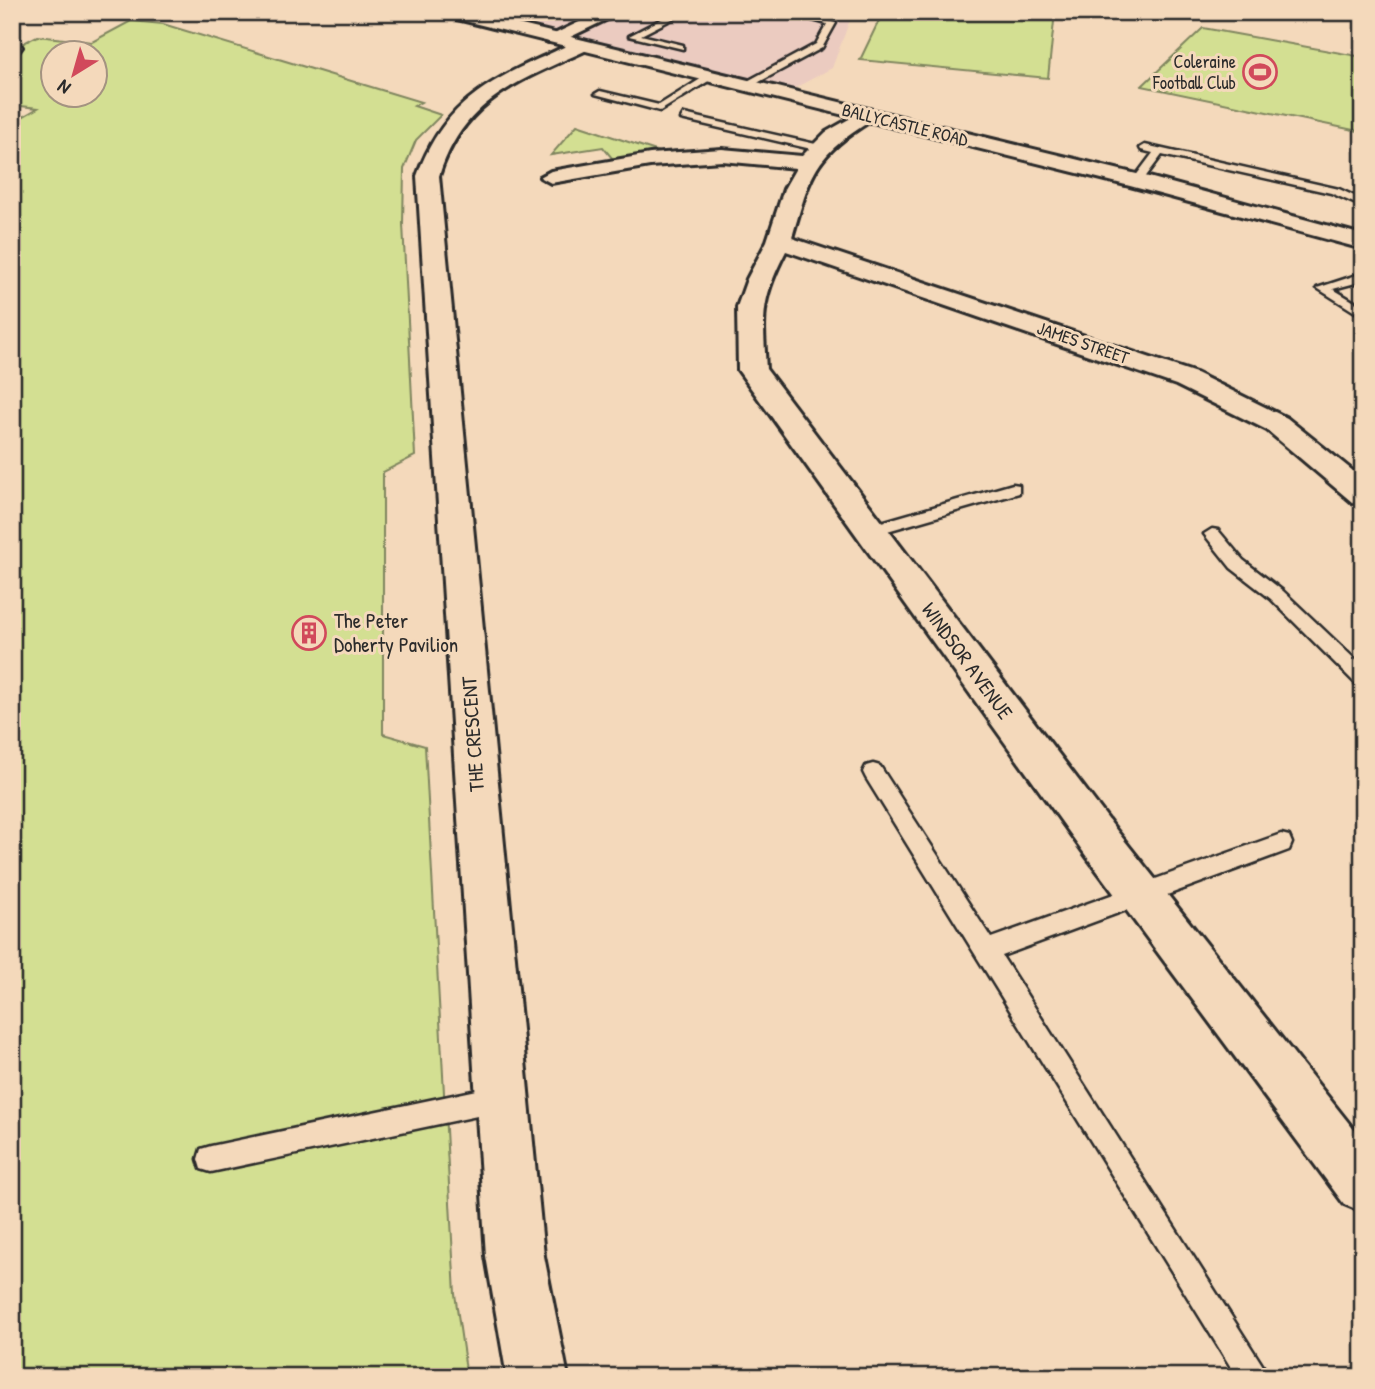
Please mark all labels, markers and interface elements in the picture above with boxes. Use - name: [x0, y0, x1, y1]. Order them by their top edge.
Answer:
- north arrow: [38, 38, 108, 108]
- place label: Coleraine Football Club: [1152, 49, 1236, 95]
- sports icon: Coleraine Football Club: [1241, 53, 1279, 91]
- text: N: [52, 74, 76, 101]
- street label: BALLYCASTLE ROAD: [840, 97, 971, 152]
- street label: JAMES STREET: [1034, 315, 1133, 370]
- street label: WINDSOR AVENUE: [915, 596, 1020, 725]
- place label: The Peter Doherty Pavilion: [334, 606, 458, 659]
- building icon: The Peter Doherty Pavilion: [290, 614, 328, 652]
- street label: THE CRESCENT: [454, 674, 491, 793]

